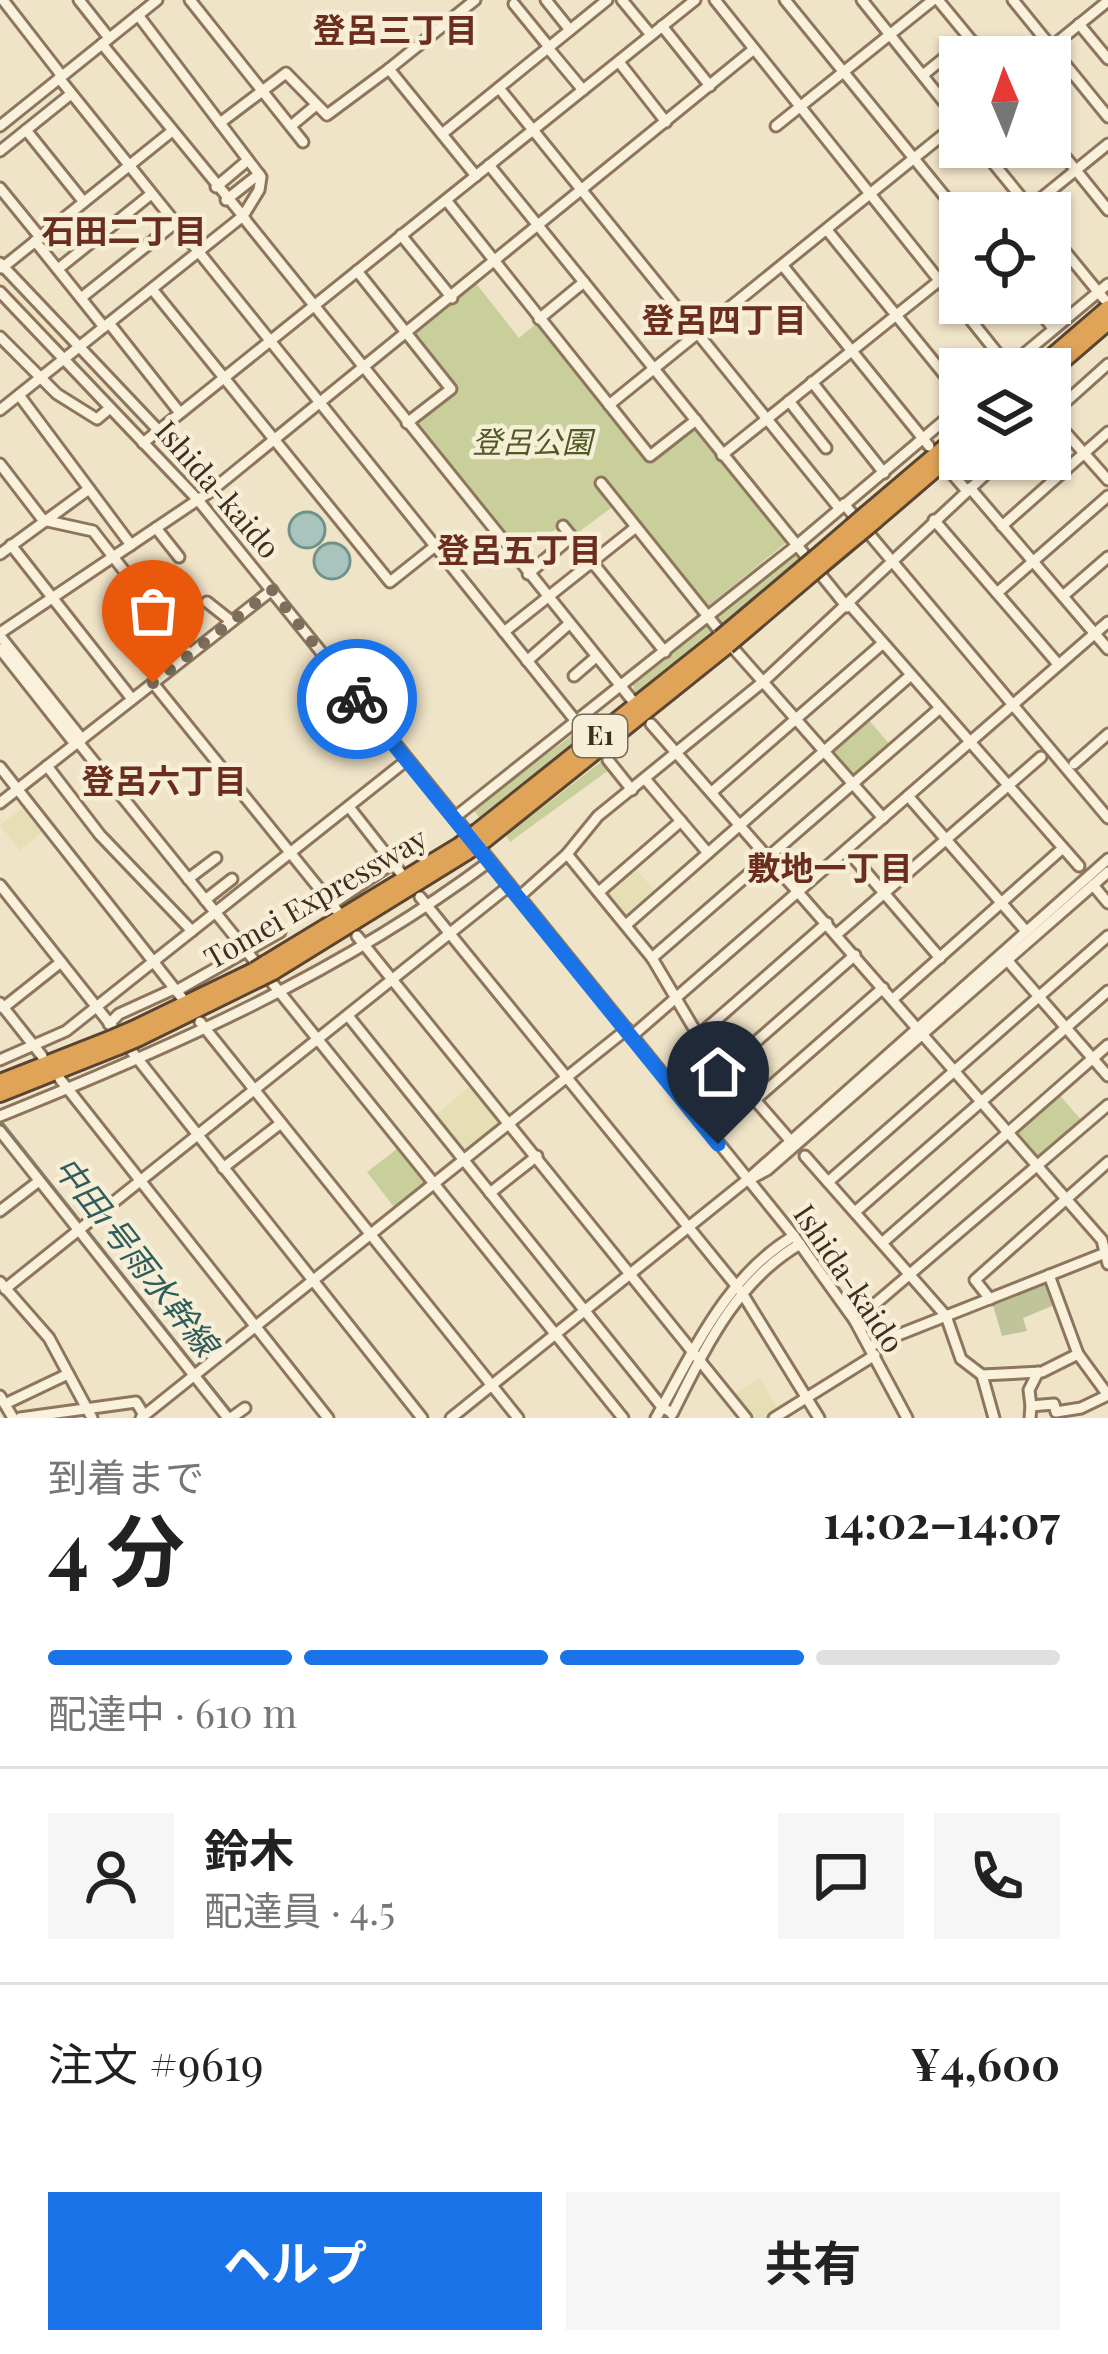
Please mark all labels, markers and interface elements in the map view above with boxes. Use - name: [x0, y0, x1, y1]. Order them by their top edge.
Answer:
- district label: 登呂三丁目: [313, 6, 478, 50]
- north arrow: [939, 36, 1071, 168]
- map controls: [939, 36, 1071, 480]
- button: locate: [939, 192, 1071, 324]
- district label: 石田二丁目: [42, 207, 207, 251]
- district label: 登呂四丁目: [642, 296, 807, 340]
- button: layers: [939, 348, 1071, 480]
- street label: Ishida-kaido: [147, 411, 290, 566]
- park label: 登呂公園: [472, 421, 596, 461]
- district label: 登呂五丁目: [437, 526, 602, 570]
- pin: [102, 560, 204, 683]
- icon: bag: [120, 578, 186, 644]
- courier: [297, 639, 417, 759]
- icon: bike: [324, 666, 390, 732]
- road number: E1: [573, 715, 627, 757]
- district label: 登呂六丁目: [82, 757, 247, 801]
- street label: Tomei Expressway: [196, 817, 434, 977]
- district label: 敷地一丁目: [748, 844, 913, 888]
- pin: [667, 1021, 769, 1144]
- icon: home: [685, 1039, 751, 1105]
- water label: 中田1号雨水幹線: [46, 1146, 232, 1367]
- street label: Ishida-kaido: [785, 1196, 914, 1360]
- text: 到着まで: [48, 1450, 204, 1502]
- text: 14:02–14:07: [823, 1490, 1060, 1550]
- text: 4 分: [48, 1496, 185, 1600]
- text: 配達中 · 610 m: [48, 1686, 297, 1738]
- button: person: [48, 1813, 174, 1939]
- button: chat: [778, 1813, 904, 1939]
- button: phone: [934, 1813, 1060, 1939]
- text: 鈴木: [204, 1818, 294, 1878]
- text: 配達員 · 4.5: [204, 1883, 395, 1935]
- text: 注文 #9619: [48, 2032, 264, 2092]
- text: ¥4,600: [910, 2032, 1060, 2092]
- button: ヘルプ: [48, 2192, 542, 2330]
- button: 共有: [566, 2192, 1060, 2330]

